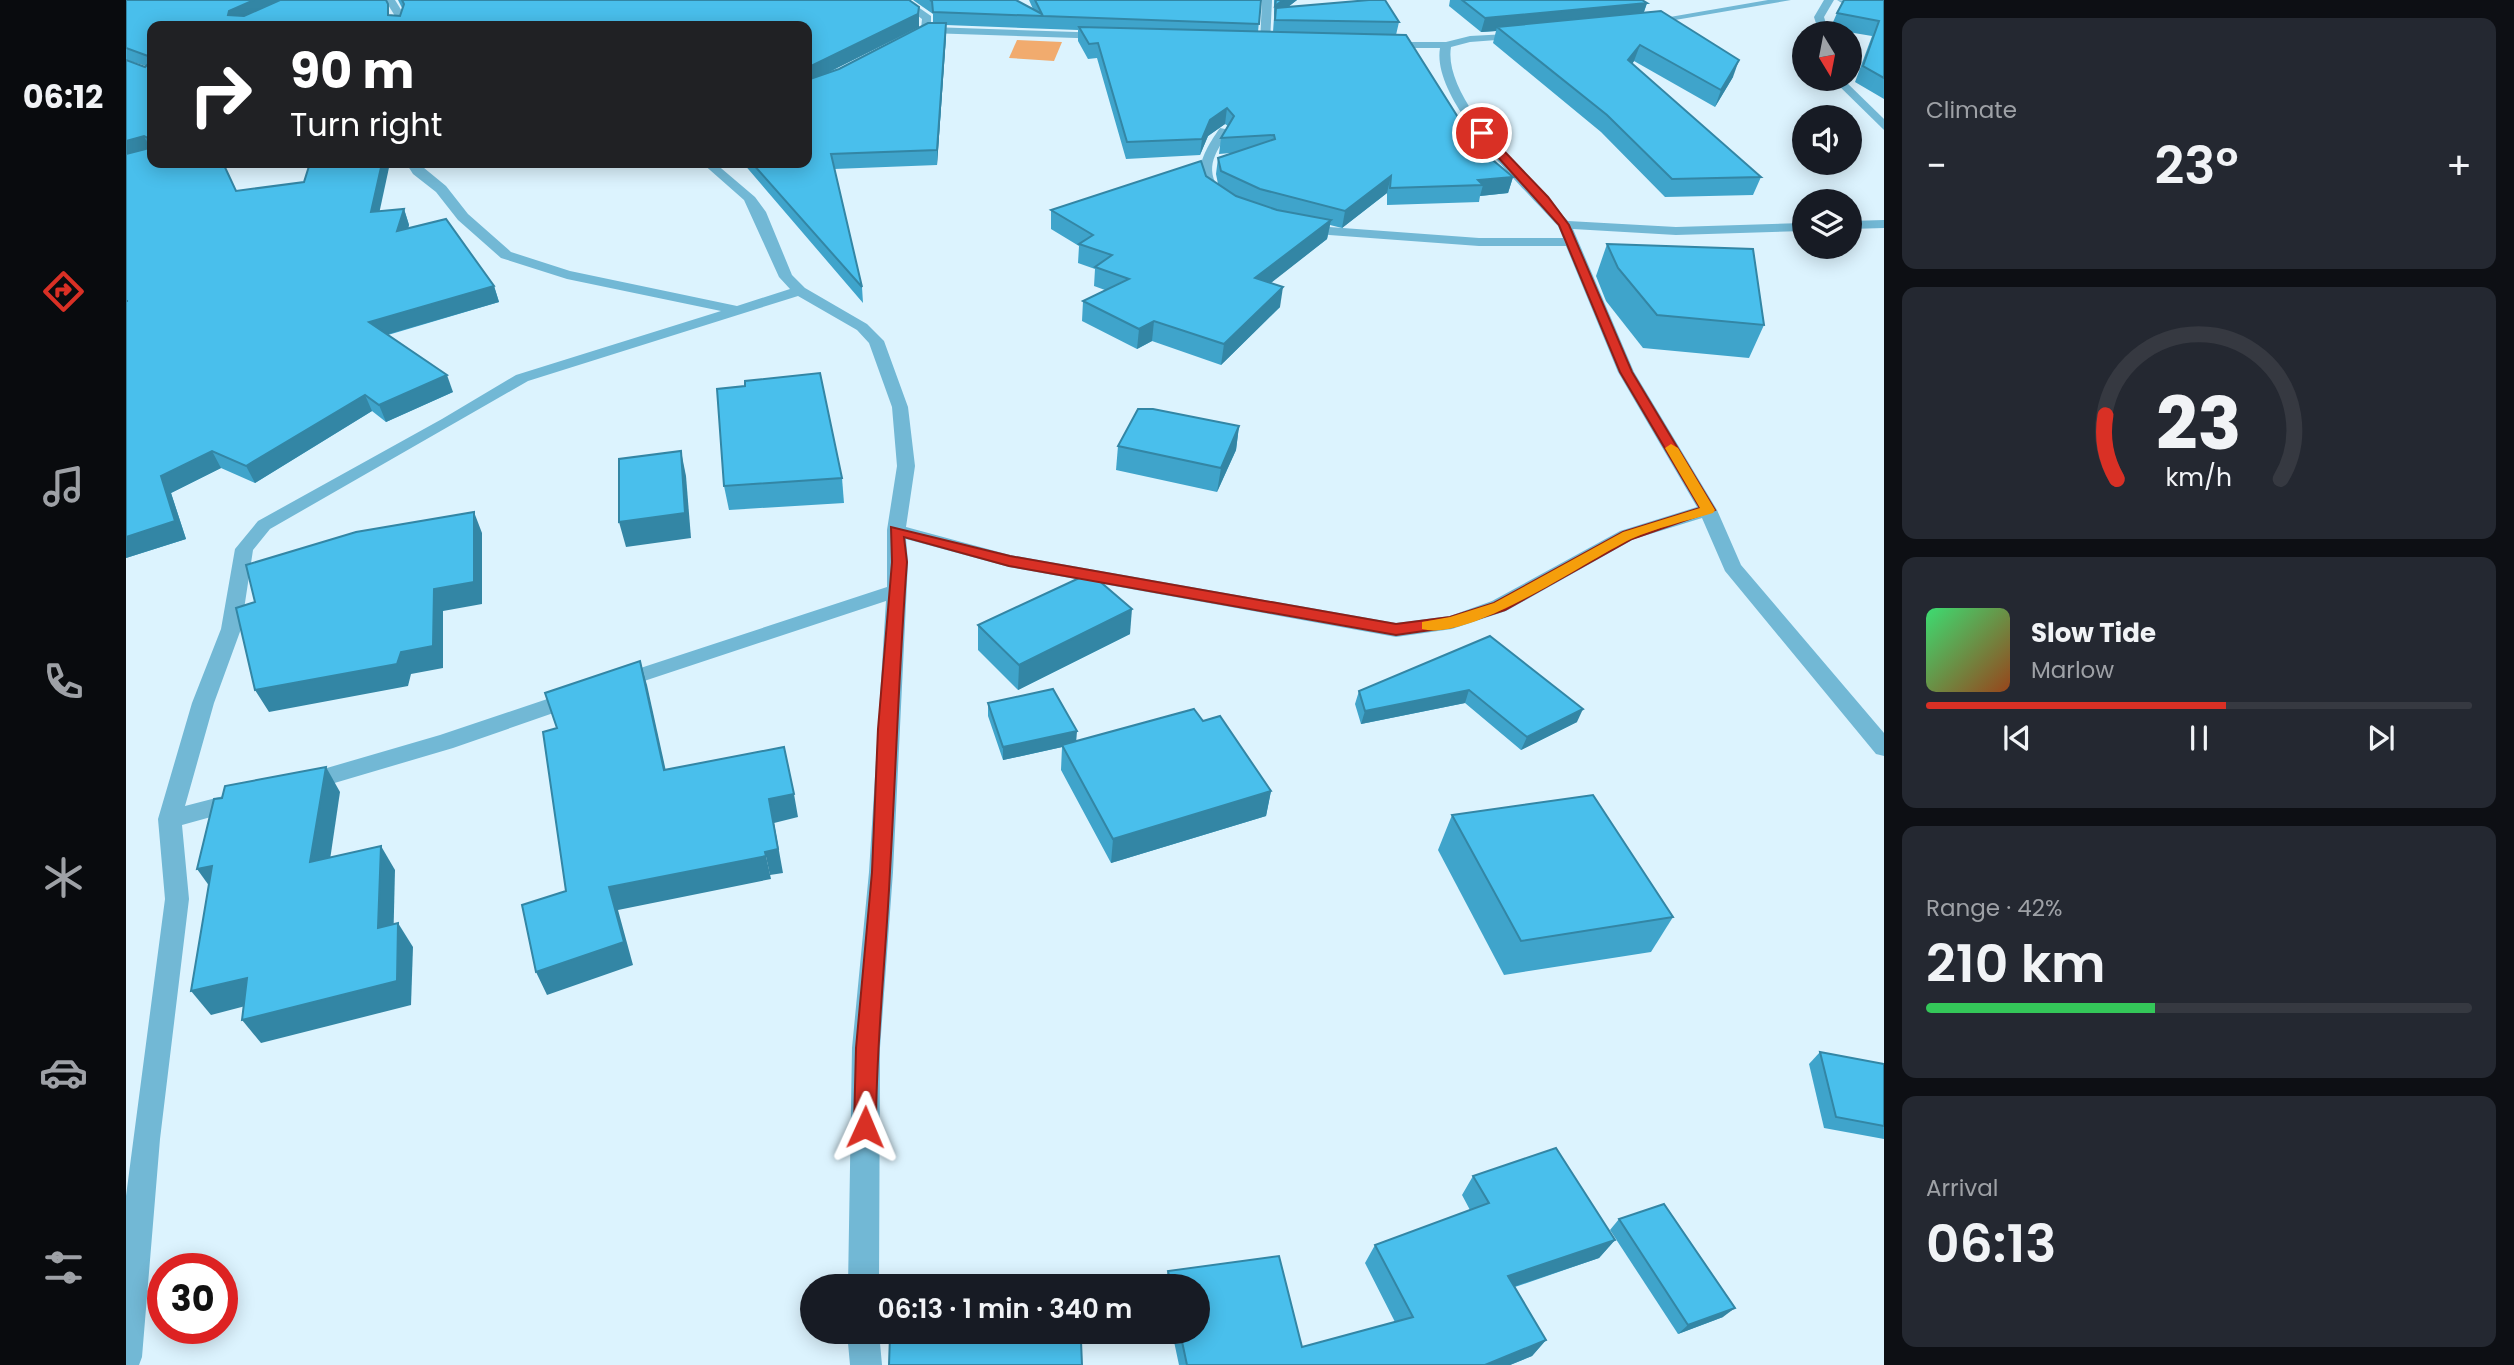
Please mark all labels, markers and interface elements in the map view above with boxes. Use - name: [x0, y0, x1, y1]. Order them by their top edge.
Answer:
- north arrow: [1792, 21, 1862, 91]
- map controls: [1792, 21, 1862, 259]
- text: 90 m: [290, 37, 414, 105]
- icon: right: [175, 49, 266, 140]
- text: 06:12: [23, 74, 103, 119]
- text: Climate: [1926, 94, 2017, 126]
- text: Turn right: [290, 102, 442, 147]
- pin: [1452, 103, 1512, 163]
- button: sound: [1792, 105, 1862, 175]
- icon: arrive: [1463, 114, 1501, 152]
- text: 23°: [2154, 129, 2239, 202]
- text: −: [1926, 139, 1947, 192]
- text: +: [2446, 139, 2472, 192]
- button: layers: [1792, 189, 1862, 259]
- icon: directions: [39, 267, 88, 316]
- text: 23: [2156, 374, 2242, 475]
- text: km/h: [2166, 460, 2232, 495]
- icon: music: [39, 462, 88, 511]
- text: Slow Tide: [2031, 615, 2156, 651]
- text: Marlow: [2031, 654, 2114, 686]
- icon: phone: [39, 657, 88, 706]
- icon: previous: [1998, 719, 2036, 757]
- icon: pause: [2180, 719, 2218, 757]
- icon: next: [2362, 719, 2400, 757]
- icon: climate: [39, 853, 88, 902]
- text: Range · 42%: [1926, 892, 2062, 924]
- text: 210 km: [1926, 927, 2106, 1000]
- icon: car: [39, 1048, 88, 1097]
- position arrow: [828, 1090, 902, 1164]
- text: Arrival: [1926, 1172, 1998, 1204]
- text: 06:13: [1926, 1207, 2057, 1280]
- icon: filters: [39, 1243, 88, 1292]
- speed limit sign: 30: [147, 1253, 238, 1344]
- text: 06:13 · 1 min · 340 m: [878, 1291, 1132, 1327]

